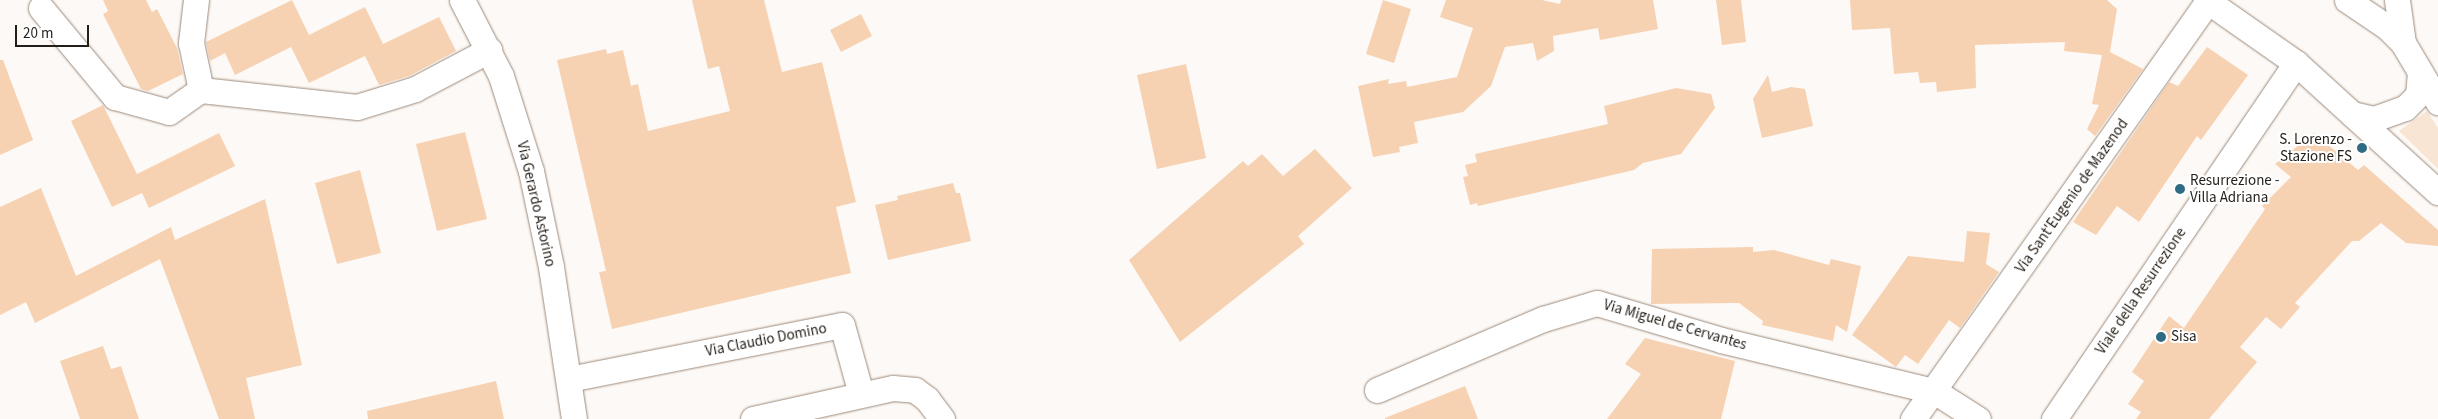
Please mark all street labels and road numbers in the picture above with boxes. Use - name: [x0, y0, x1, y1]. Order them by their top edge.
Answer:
- street label: Via Sant'Eugenio de Mazenod: [2012, 115, 2132, 277]
- street label: Via Gerardo Astorino: [513, 139, 559, 269]
- street label: Viale della Resurrezione: [2092, 224, 2190, 358]
- street label: Via Miguel de Cervantes: [1601, 296, 1749, 354]
- street label: Via Claudio Domino: [704, 319, 828, 361]

